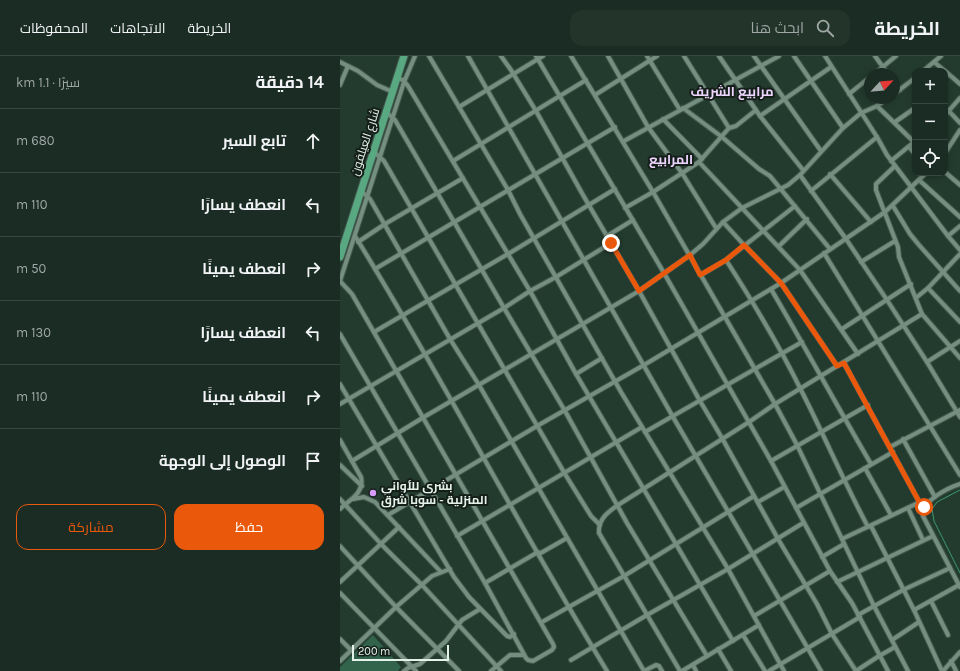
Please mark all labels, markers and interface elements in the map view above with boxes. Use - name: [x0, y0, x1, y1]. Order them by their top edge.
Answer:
- search box: [570, 10, 850, 46]
- icon: search: [814, 17, 836, 39]
- text: الخريطة: [874, 18, 940, 40]
- text: ابحث هنا: [750, 19, 804, 37]
- text: المحفوظات: [20, 20, 88, 37]
- text: الاتجاهات: [110, 20, 166, 37]
- text: الخريطة: [188, 20, 231, 37]
- north arrow: [864, 68, 900, 104]
- map controls: [912, 68, 948, 176]
- button: +: [912, 68, 948, 104]
- text: 14 دقيقة: [255, 72, 324, 92]
- text: سيرًا · 1.1 km: [16, 75, 80, 90]
- district label: مرابيع الشريف: [691, 84, 774, 100]
- button: −: [912, 104, 948, 140]
- street label: شارع العيلفون: [348, 106, 383, 178]
- icon: ahead: [302, 130, 324, 152]
- text: تابع السير: [223, 132, 286, 150]
- text: 680 m: [16, 133, 54, 148]
- button: locate: [912, 140, 948, 176]
- district label: المرابيع: [649, 152, 693, 168]
- icon: left: [302, 194, 324, 216]
- text: انعطف يسارًا: [200, 196, 286, 214]
- text: 110 m: [16, 197, 48, 212]
- route end: [602, 234, 620, 252]
- icon: right: [302, 258, 324, 280]
- text: انعطف يمينًا: [202, 260, 286, 278]
- text: 50 m: [16, 261, 46, 276]
- icon: left: [302, 322, 324, 344]
- text: انعطف يسارًا: [200, 324, 286, 342]
- text: 130 m: [16, 325, 51, 340]
- icon: right: [302, 386, 324, 408]
- text: انعطف يمينًا: [202, 388, 286, 406]
- text: 110 m: [16, 389, 48, 404]
- icon: arrive: [302, 450, 324, 472]
- text: الوصول إلى الوجهة: [159, 452, 286, 470]
- place label: بشرى للأواني المنزلية - سوبا شرق: [381, 479, 487, 508]
- marker: بشرى للأواني المنزلية - سوبا شرق: [368, 488, 378, 498]
- route start: [915, 498, 933, 516]
- button: مشاركة: [16, 504, 166, 550]
- button: حفظ: [174, 504, 324, 550]
- scale bar: [352, 643, 449, 662]
- text: 200 m: [358, 645, 390, 658]

